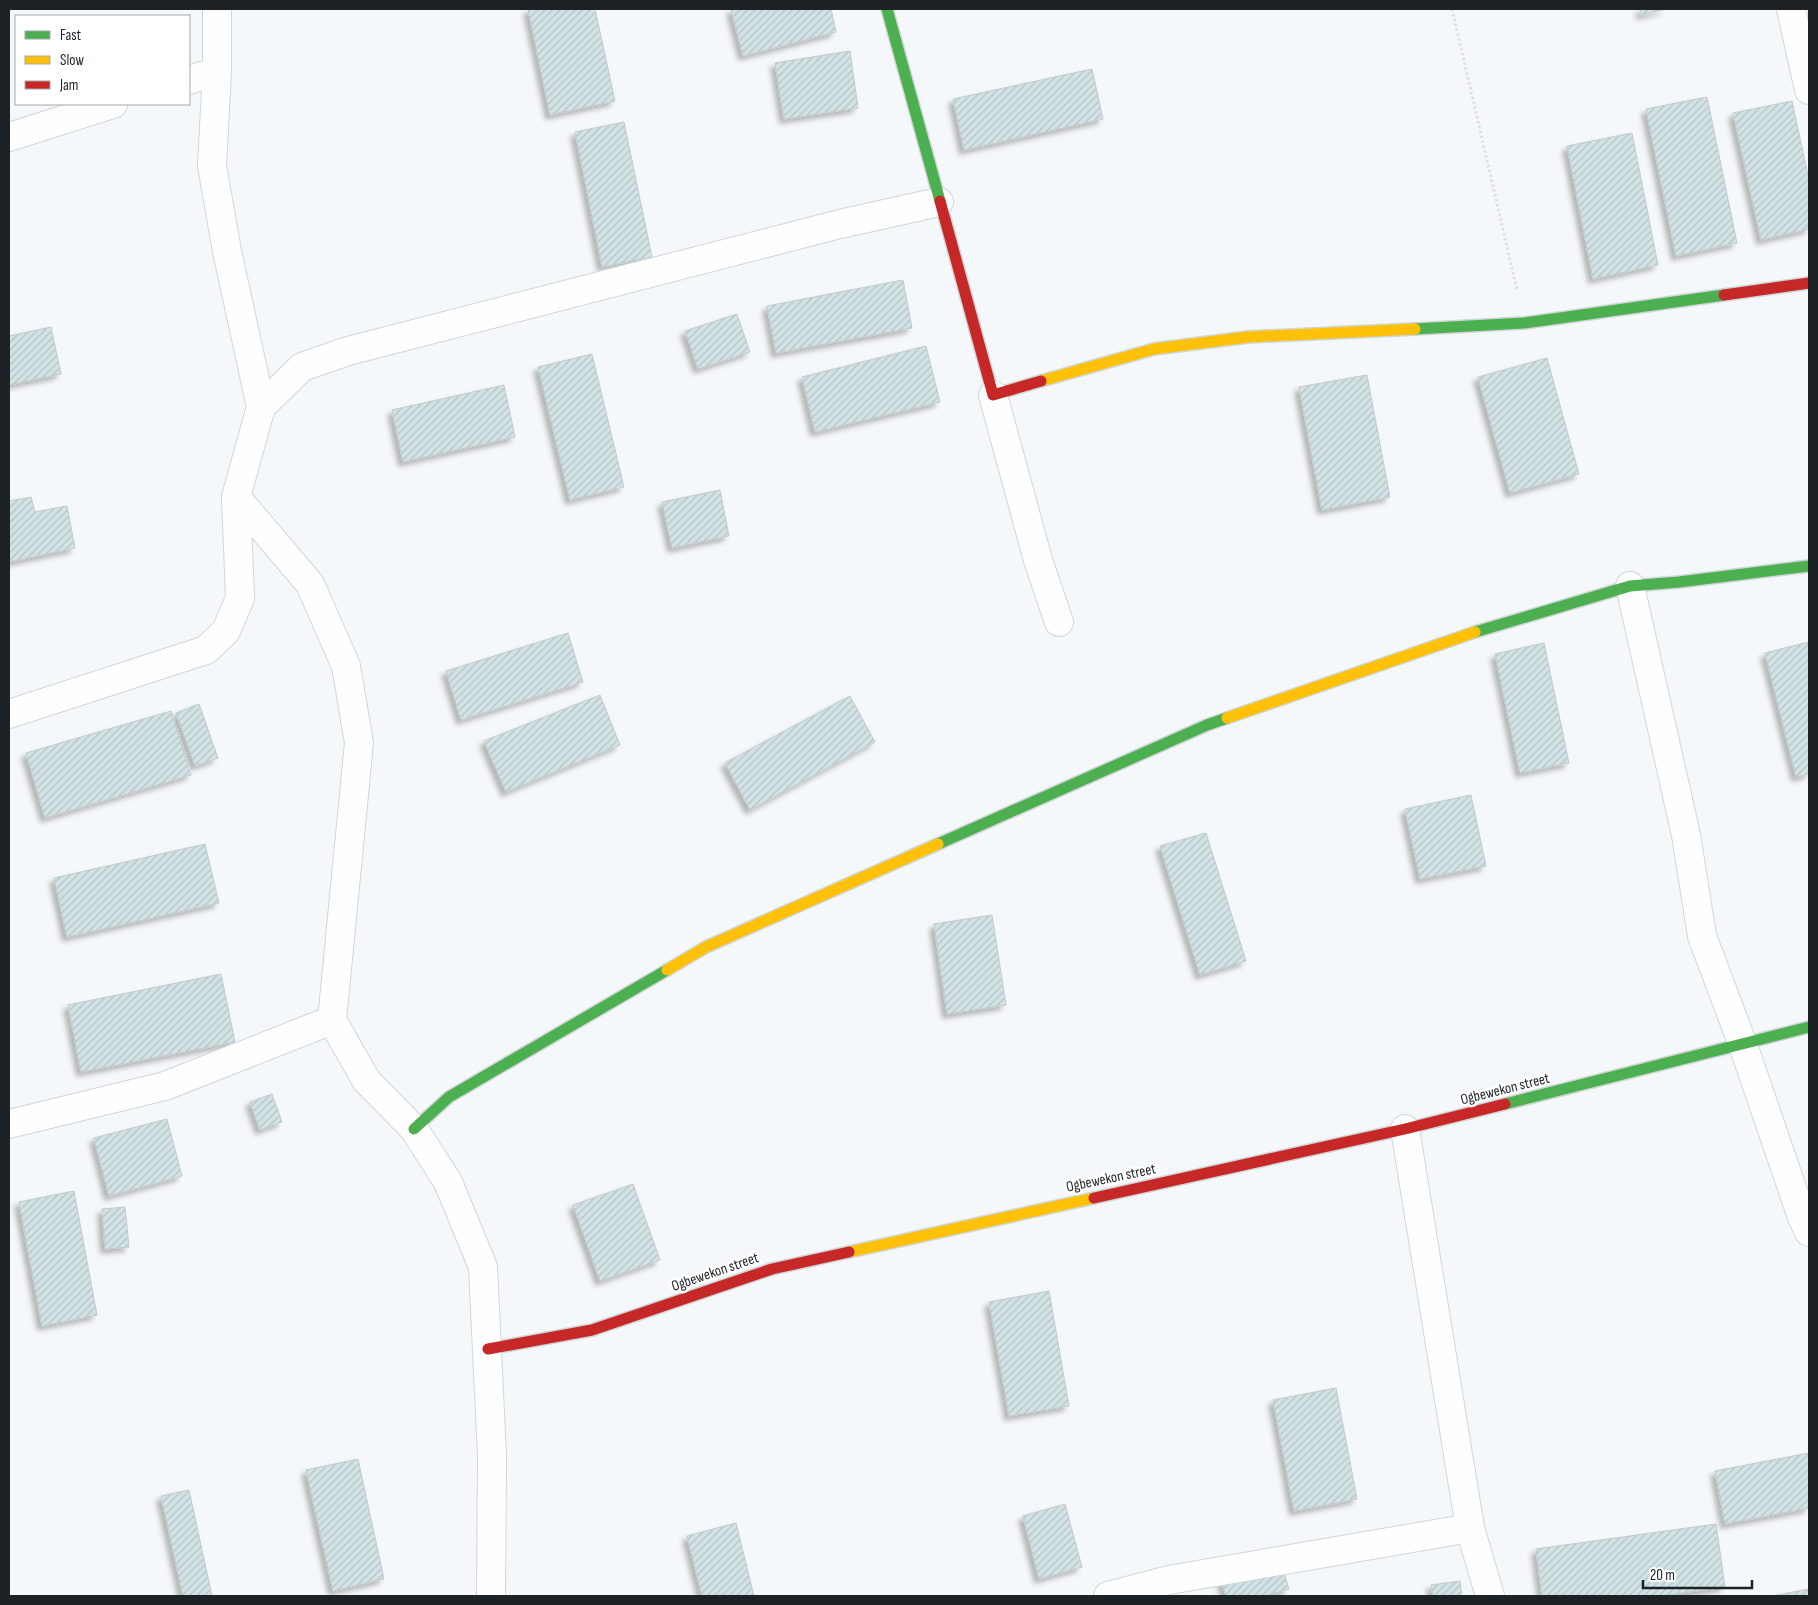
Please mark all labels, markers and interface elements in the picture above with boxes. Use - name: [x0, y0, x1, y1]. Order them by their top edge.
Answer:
- legend: [15, 15, 190, 105]
- text: Fast: [60, 26, 82, 45]
- text: Slow: [60, 51, 84, 70]
- text: Jam: [59, 76, 78, 95]
- street label: Ogbewekon street: [1458, 1069, 1552, 1109]
- street label: Ogbewekon street: [1064, 1159, 1158, 1197]
- street label: Ogbewekon street: [669, 1248, 762, 1296]
- scale bar: [1643, 1558, 1752, 1590]
- text: 20 m: [1650, 1566, 1675, 1585]

